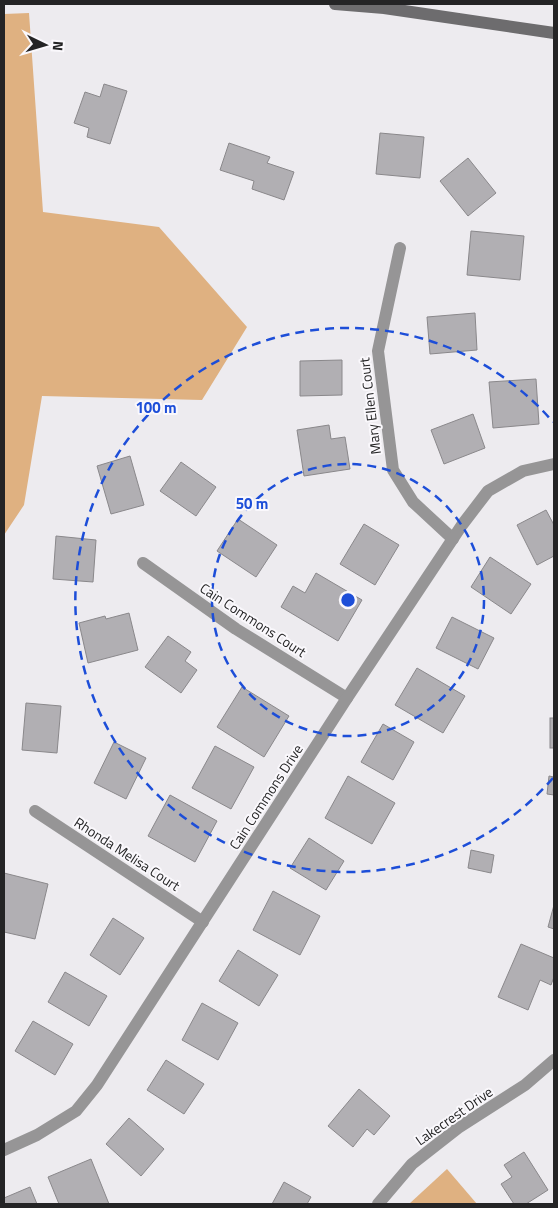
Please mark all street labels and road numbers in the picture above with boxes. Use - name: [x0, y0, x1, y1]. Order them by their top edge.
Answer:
- street label: Mary Ellen Court: [353, 356, 386, 456]
- street label: Cain Commons Court: [196, 577, 311, 662]
- street label: Cain Commons Drive: [224, 740, 308, 853]
- street label: Rhonda Melisa Court: [70, 811, 184, 896]
- street label: Lakecrest Drive: [411, 1081, 497, 1150]

